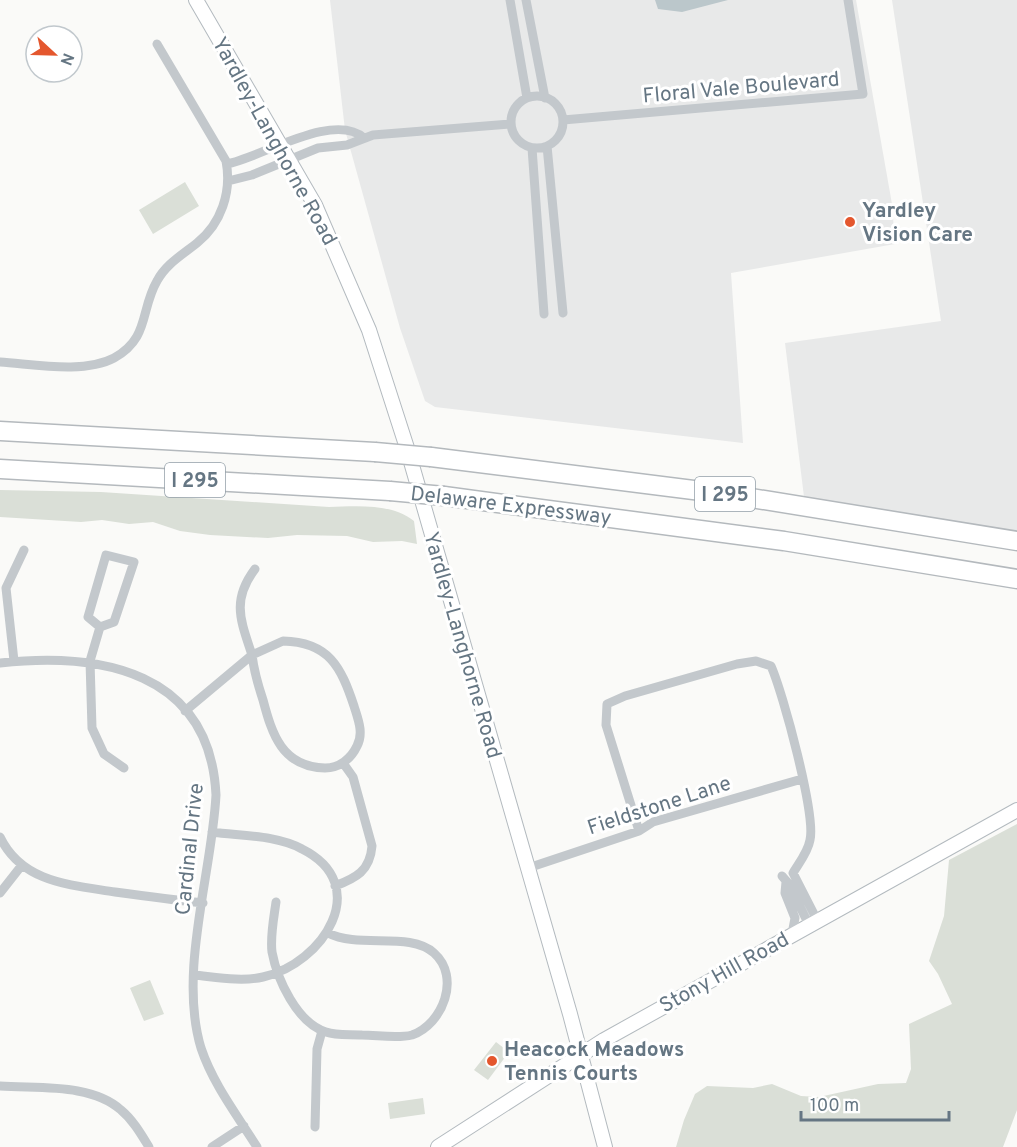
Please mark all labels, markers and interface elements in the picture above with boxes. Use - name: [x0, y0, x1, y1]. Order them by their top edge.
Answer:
- north arrow: [24, 24, 84, 84]
- street label: Yardley-Langhorne Road: [205, 33, 342, 251]
- text: N: [55, 50, 77, 68]
- street label: Floral Vale Boulevard: [642, 66, 841, 111]
- place label: Yardley Vision Care: [862, 198, 973, 249]
- marker: Yardley Vision Care: [843, 215, 857, 229]
- road number: I 295: [165, 463, 225, 497]
- road number: I 295: [695, 477, 755, 511]
- street label: Delaware Expressway: [409, 481, 613, 532]
- street label: Yardley-Langhorne Road: [416, 529, 507, 762]
- street label: Fieldstone Lane: [584, 770, 735, 842]
- street label: Cardinal Drive: [170, 782, 211, 917]
- street label: Stony Hill Road: [655, 927, 794, 1020]
- place label: Heacock Meadows Tennis Courts: [504, 1037, 684, 1088]
- marker: Heacock Meadows Tennis Courts: [485, 1054, 499, 1068]
- scale bar: [801, 1084, 950, 1122]
- text: 100 m: [810, 1095, 859, 1118]

